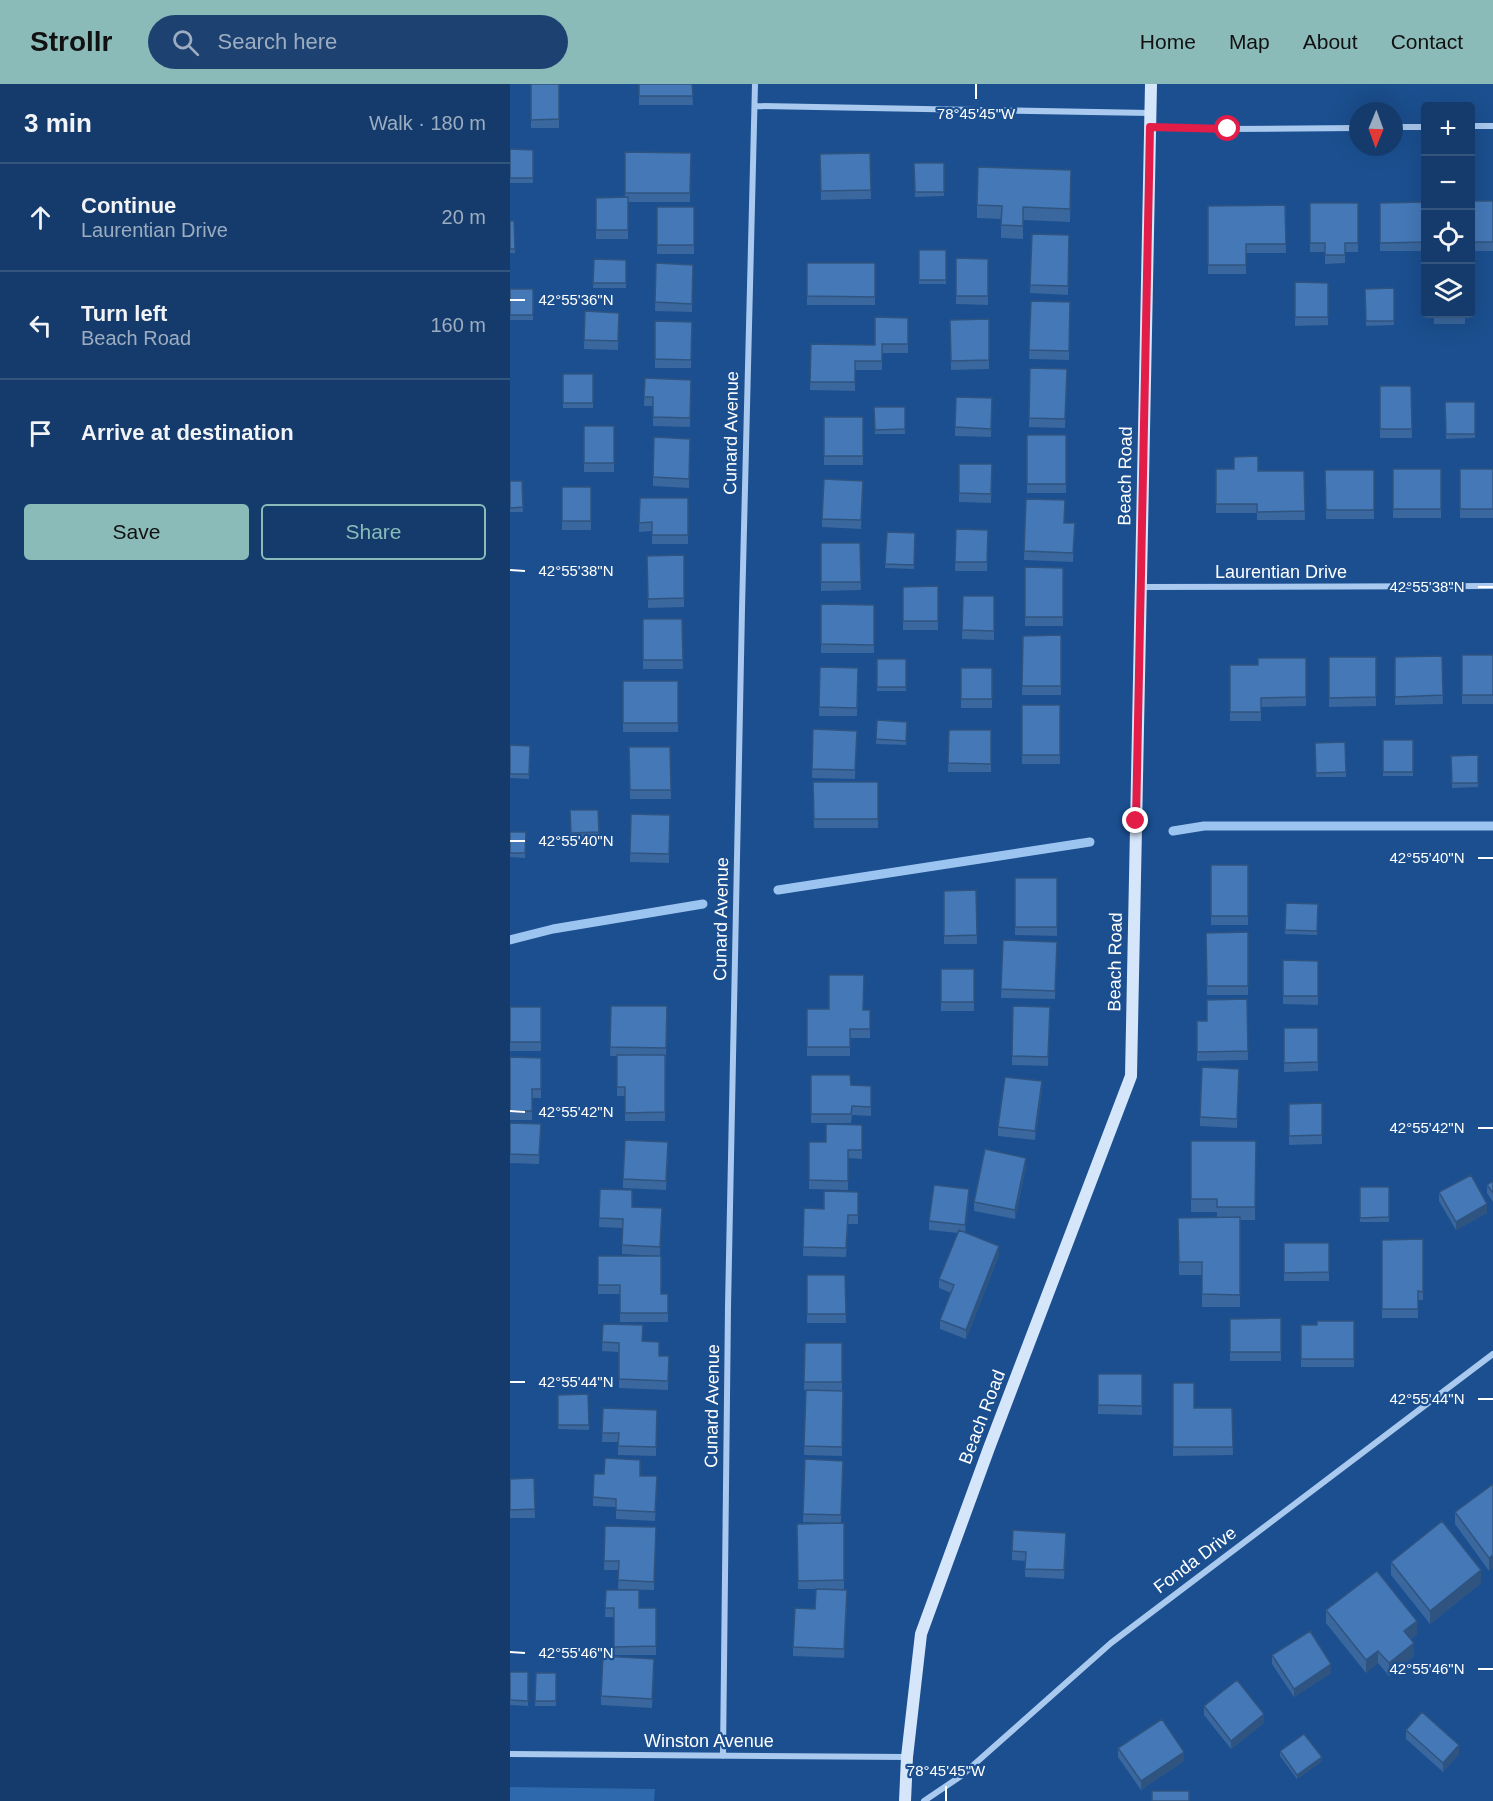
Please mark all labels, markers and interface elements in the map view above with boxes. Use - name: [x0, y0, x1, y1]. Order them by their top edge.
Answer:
- search box: [148, 15, 568, 69]
- text: Strollr: [30, 26, 112, 57]
- icon: search: [169, 26, 202, 59]
- text: Search here: [217, 29, 337, 54]
- text: Home: [1140, 30, 1196, 53]
- text: Map: [1229, 30, 1270, 53]
- text: About: [1303, 30, 1358, 53]
- text: Contact: [1391, 30, 1463, 53]
- north arrow: [1349, 102, 1403, 156]
- map controls: [1421, 102, 1475, 318]
- button: +: [1421, 102, 1475, 156]
- text: 78°45'45"W: [937, 105, 1016, 122]
- text: 3 min: [24, 108, 92, 138]
- text: Walk · 180 m: [369, 112, 486, 134]
- route start: [1214, 115, 1240, 141]
- button: −: [1421, 156, 1475, 210]
- text: Continue: [81, 193, 176, 218]
- icon: ahead: [24, 201, 57, 234]
- text: 20 m: [442, 206, 486, 228]
- button: locate: [1421, 210, 1475, 264]
- text: Laurentian Drive: [81, 219, 228, 241]
- button: layers: [1421, 264, 1475, 318]
- text: 42°55'36"N: [538, 291, 614, 308]
- text: Turn left: [81, 301, 167, 326]
- icon: left: [24, 309, 57, 342]
- text: 160 m: [430, 314, 486, 336]
- text: Beach Road: [81, 327, 191, 349]
- street label: Cunard Avenue: [720, 371, 742, 495]
- icon: arrive: [24, 417, 57, 450]
- text: Arrive at destination: [81, 420, 294, 445]
- street label: Beach Road: [1114, 426, 1136, 526]
- button: Save: [24, 504, 249, 560]
- button: Share: [261, 504, 486, 560]
- text: 42°55'38"N: [538, 562, 614, 579]
- street label: Laurentian Drive: [1215, 562, 1347, 582]
- text: 42°55'38"N: [1389, 578, 1465, 595]
- route end: [1122, 807, 1148, 833]
- text: 42°55'40"N: [538, 832, 614, 849]
- text: 42°55'40"N: [1389, 849, 1465, 866]
- street label: Cunard Avenue: [710, 857, 732, 981]
- street label: Beach Road: [1104, 912, 1126, 1012]
- text: 42°55'42"N: [538, 1103, 614, 1120]
- text: 42°55'42"N: [1389, 1119, 1465, 1136]
- street label: Cunard Avenue: [701, 1344, 723, 1468]
- street label: Beach Road: [955, 1367, 1009, 1467]
- text: 42°55'44"N: [538, 1373, 614, 1390]
- text: 42°55'44"N: [1389, 1390, 1465, 1407]
- street label: Fonda Drive: [1150, 1523, 1240, 1597]
- text: 42°55'46"N: [538, 1644, 614, 1661]
- text: 42°55'46"N: [1389, 1660, 1465, 1677]
- street label: Winston Avenue: [644, 1731, 774, 1751]
- text: 78°45'45"W: [907, 1762, 986, 1779]

